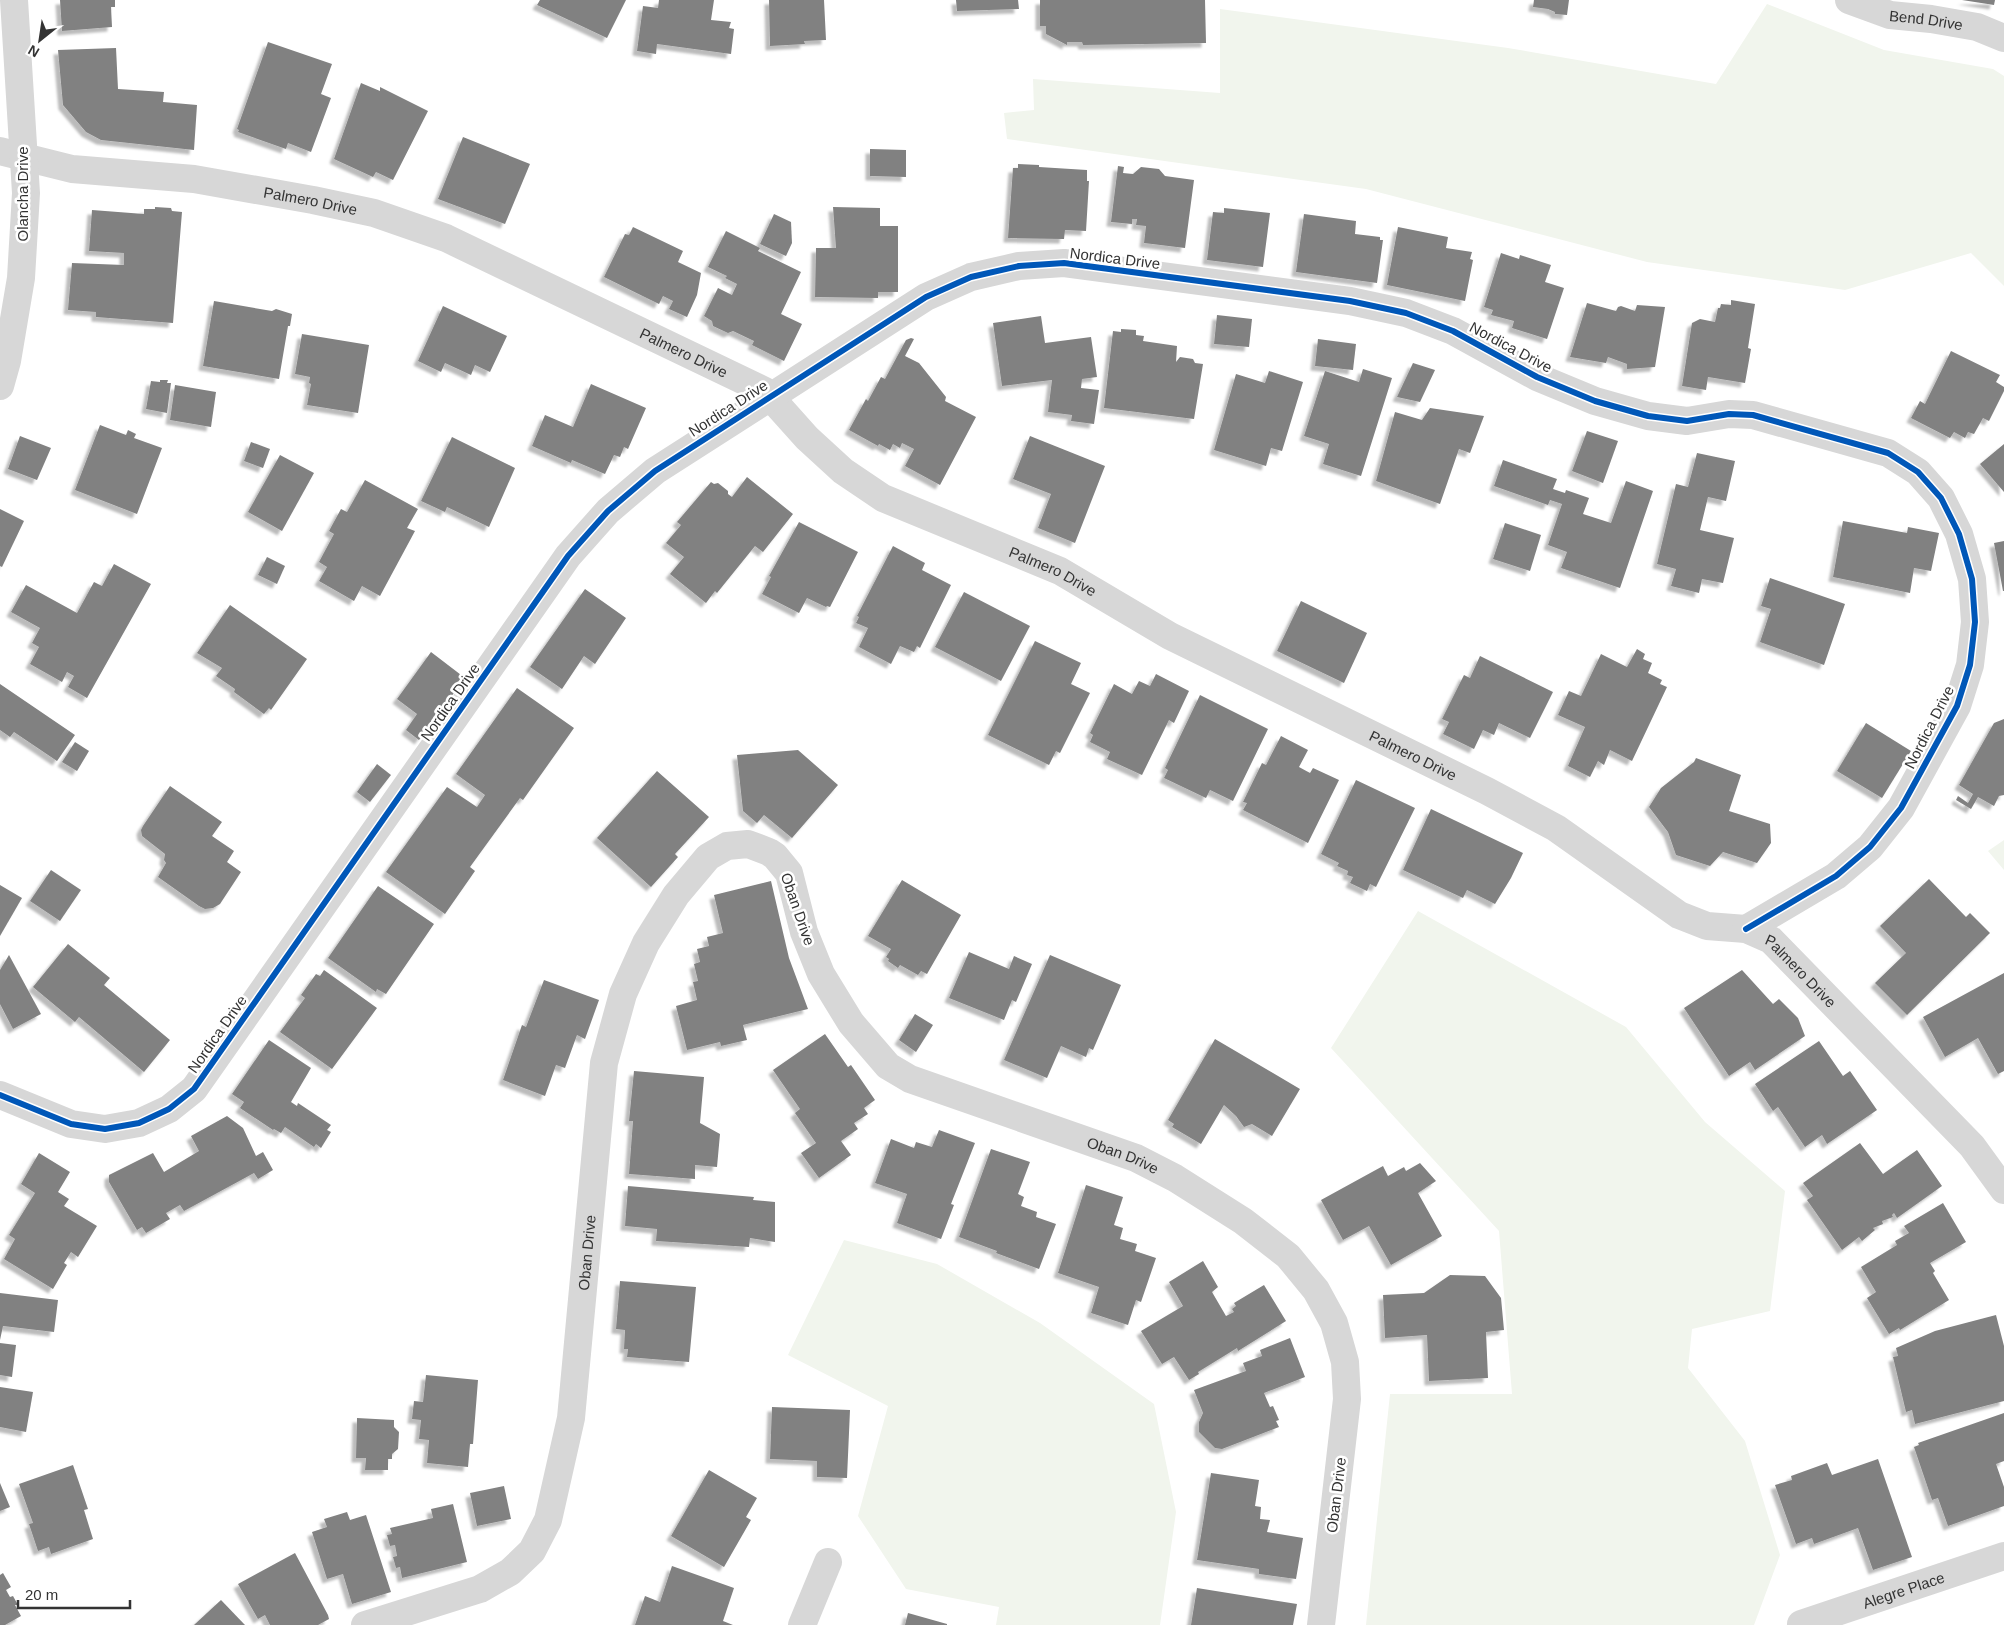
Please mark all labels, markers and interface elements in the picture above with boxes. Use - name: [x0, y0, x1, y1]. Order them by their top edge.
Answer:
- street label: Bend Drive: [1888, 6, 1964, 33]
- north arrow: [15, 15, 65, 65]
- text: N: [25, 42, 42, 61]
- street label: Olancha Drive: [14, 146, 31, 242]
- street label: Palmero Drive: [262, 183, 359, 218]
- street label: Nordica Drive: [1069, 244, 1161, 272]
- street label: Nordica Drive: [1467, 318, 1555, 376]
- street label: Palmero Drive: [637, 324, 731, 380]
- street label: Nordica Drive: [685, 376, 771, 440]
- street label: Palmero Drive: [1007, 543, 1100, 599]
- street label: Nordica Drive: [417, 660, 483, 744]
- street label: Nordica Drive: [1901, 683, 1957, 771]
- street label: Palmero Drive: [1367, 726, 1460, 783]
- street label: Oban Drive: [778, 870, 818, 948]
- street label: Palmero Drive: [1763, 930, 1840, 1010]
- street label: Nordica Drive: [184, 992, 250, 1076]
- street label: Oban Drive: [1085, 1133, 1162, 1177]
- street label: Oban Drive: [574, 1214, 598, 1291]
- street label: Oban Drive: [1323, 1456, 1349, 1534]
- street label: Alegre Place: [1860, 1568, 1946, 1611]
- scale bar: [18, 1578, 130, 1610]
- text: 20 m: [25, 1586, 58, 1603]

